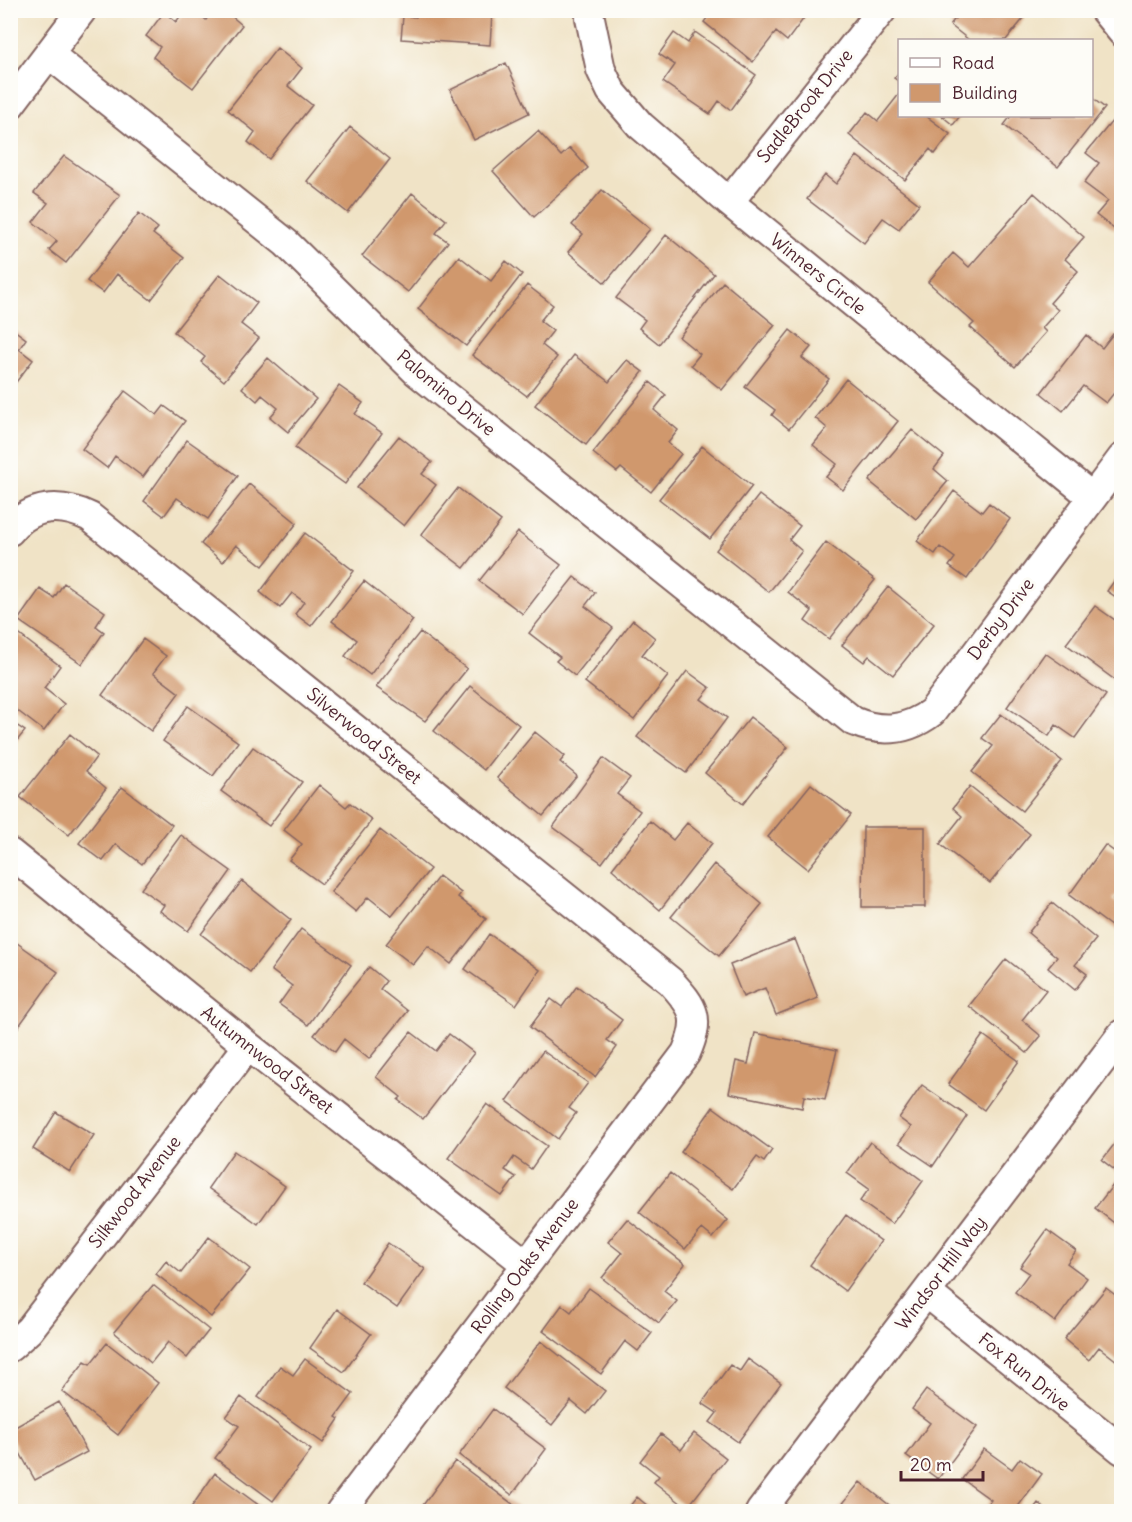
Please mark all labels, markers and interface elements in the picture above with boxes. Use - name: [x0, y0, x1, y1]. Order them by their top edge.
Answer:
- legend: [898, 39, 1093, 117]
- street label: SadleBrook Drive: [752, 44, 858, 167]
- text: Road: [952, 51, 995, 74]
- text: Building: [952, 81, 1017, 104]
- street label: Winners Circle: [766, 228, 871, 319]
- street label: Palomino Drive: [392, 345, 500, 441]
- street label: Derby Drive: [962, 573, 1039, 664]
- street label: Silverwood Street: [302, 682, 426, 789]
- street label: Autumnwood Street: [196, 1001, 338, 1119]
- street label: Silkwood Avenue: [83, 1131, 186, 1253]
- street label: Rolling Oaks Avenue: [466, 1193, 583, 1338]
- street label: Windsor Hill Way: [890, 1211, 991, 1334]
- street label: Fox Run Drive: [974, 1328, 1075, 1416]
- scale bar: [901, 1444, 984, 1482]
- text: 20 m: [910, 1453, 952, 1476]

